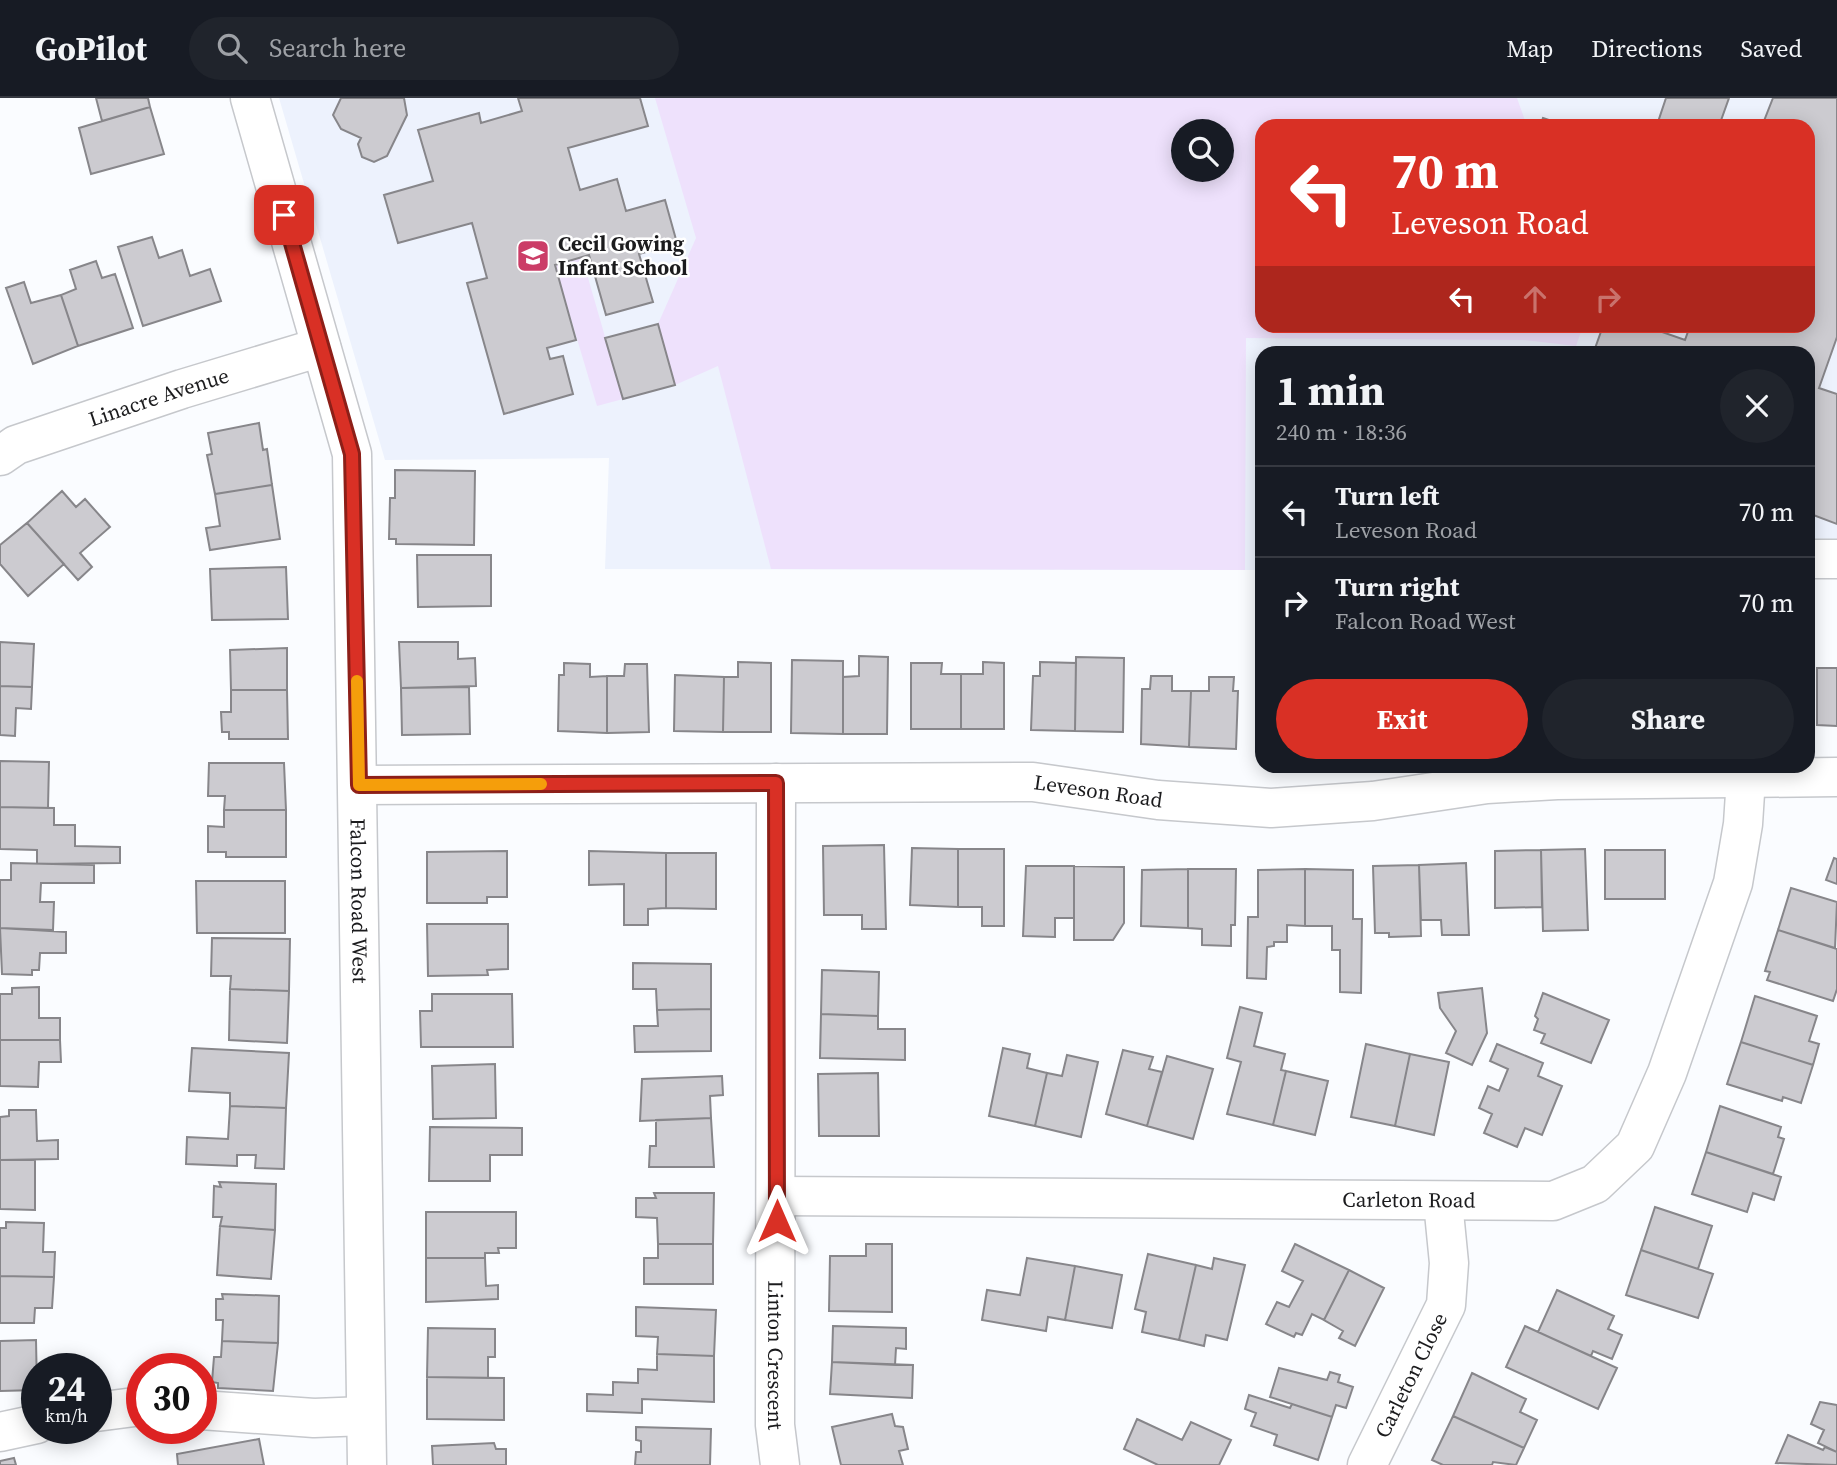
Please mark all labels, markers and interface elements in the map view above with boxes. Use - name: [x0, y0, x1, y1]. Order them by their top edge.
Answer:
- search box: [189, 17, 679, 80]
- text: GoPilot: [35, 26, 147, 71]
- icon: search: [213, 29, 251, 67]
- text: Search here: [269, 30, 406, 66]
- text: Map: [1506, 32, 1553, 65]
- text: Directions: [1591, 32, 1702, 65]
- text: Saved: [1740, 32, 1802, 65]
- map controls: [1171, 119, 1234, 182]
- button: search: [1171, 119, 1234, 182]
- text: 70 m: [1391, 137, 1499, 204]
- icon: left: [1276, 147, 1367, 238]
- pin: [254, 185, 314, 245]
- icon: arrive: [265, 196, 303, 234]
- text: Leveson Road: [1391, 201, 1589, 245]
- place label: Cecil Gowing Infant School: [558, 229, 688, 282]
- school or university icon: Cecil Gowing Infant School: [514, 237, 552, 275]
- icon: left: [1443, 280, 1481, 318]
- icon: ahead: [1516, 280, 1554, 318]
- icon: right: [1589, 280, 1627, 318]
- street label: Linacre Avenue: [85, 361, 232, 433]
- text: 1 min: [1276, 361, 1385, 419]
- button: close: [1720, 369, 1794, 443]
- text: 240 m · 18:36: [1276, 416, 1407, 448]
- text: Turn left: [1335, 478, 1439, 514]
- icon: left: [1276, 493, 1314, 531]
- text: 70 m: [1739, 494, 1794, 530]
- text: Leveson Road: [1335, 514, 1477, 546]
- text: Turn right: [1335, 569, 1459, 605]
- icon: right: [1276, 584, 1314, 622]
- text: 70 m: [1739, 585, 1794, 621]
- text: Falcon Road West: [1335, 605, 1516, 637]
- button: Exit: [1276, 679, 1528, 759]
- button: Share: [1542, 679, 1794, 759]
- street label: Leveson Road: [1032, 767, 1165, 815]
- street label: Falcon Road West: [343, 818, 375, 983]
- position arrow: [740, 1184, 814, 1258]
- street label: Carleton Road: [1342, 1185, 1476, 1215]
- street label: Linton Crescent: [761, 1280, 791, 1432]
- street label: Carleton Close: [1368, 1308, 1454, 1443]
- speed limit sign: 30: [126, 1353, 217, 1444]
- text: 24: [48, 1365, 85, 1413]
- text: km/h: [45, 1403, 88, 1428]

